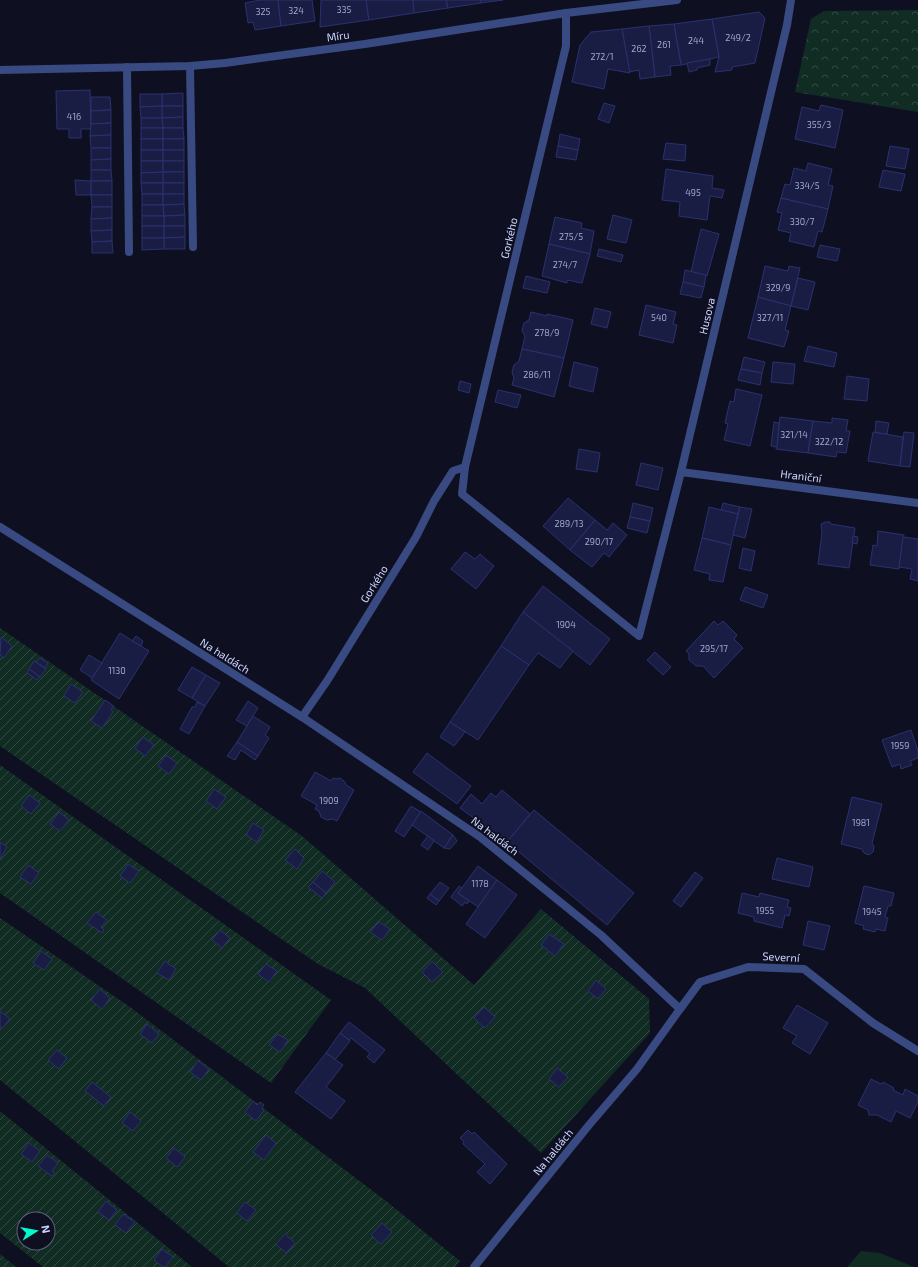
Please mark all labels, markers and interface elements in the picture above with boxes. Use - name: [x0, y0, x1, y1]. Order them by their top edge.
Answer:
- house number: 335: [337, 4, 352, 15]
- house number: 324: [288, 5, 304, 16]
- house number: 325: [256, 6, 271, 17]
- street label: Míru: [326, 27, 350, 44]
- house number: 249/2: [725, 32, 751, 43]
- house number: 244: [688, 35, 705, 46]
- house number: 261: [657, 39, 671, 50]
- house number: 262: [631, 43, 647, 54]
- house number: 272/1: [591, 51, 613, 62]
- house number: 416: [67, 111, 81, 122]
- house number: 355/3: [807, 119, 831, 130]
- house number: 334/5: [794, 180, 820, 191]
- house number: 495: [685, 187, 701, 198]
- street label: Gorkého: [498, 216, 520, 260]
- house number: 330/7: [790, 216, 815, 227]
- house number: 275/5: [559, 231, 583, 242]
- house number: 274/7: [553, 259, 578, 270]
- house number: 329/9: [765, 282, 791, 293]
- street label: Husova: [696, 296, 717, 335]
- house number: 540: [651, 312, 667, 323]
- house number: 327/11: [757, 312, 783, 323]
- house number: 278/9: [535, 327, 559, 338]
- house number: 286/11: [523, 369, 551, 380]
- house number: 321/14: [780, 429, 808, 440]
- house number: 322/12: [815, 436, 843, 447]
- street label: Hraniční: [780, 467, 824, 485]
- house number: 289/13: [555, 518, 583, 529]
- house number: 290/17: [585, 536, 614, 547]
- street label: Gorkého: [357, 563, 390, 605]
- house number: 1904: [556, 619, 576, 630]
- street label: Na haldách: [198, 635, 252, 676]
- house number: 295/17: [700, 643, 728, 654]
- house number: 1130: [108, 665, 126, 676]
- house number: 1959: [891, 740, 909, 751]
- house number: 1909: [319, 795, 339, 806]
- street label: Na haldách: [469, 814, 522, 858]
- house number: 1981: [852, 817, 870, 828]
- house number: 1178: [471, 878, 489, 889]
- house number: 1955: [756, 905, 774, 916]
- house number: 1945: [862, 906, 882, 917]
- street label: Severní: [762, 949, 801, 964]
- street label: Na haldách: [530, 1126, 575, 1178]
- north arrow: [16, 1211, 56, 1251]
- text: N: [39, 1224, 53, 1234]

